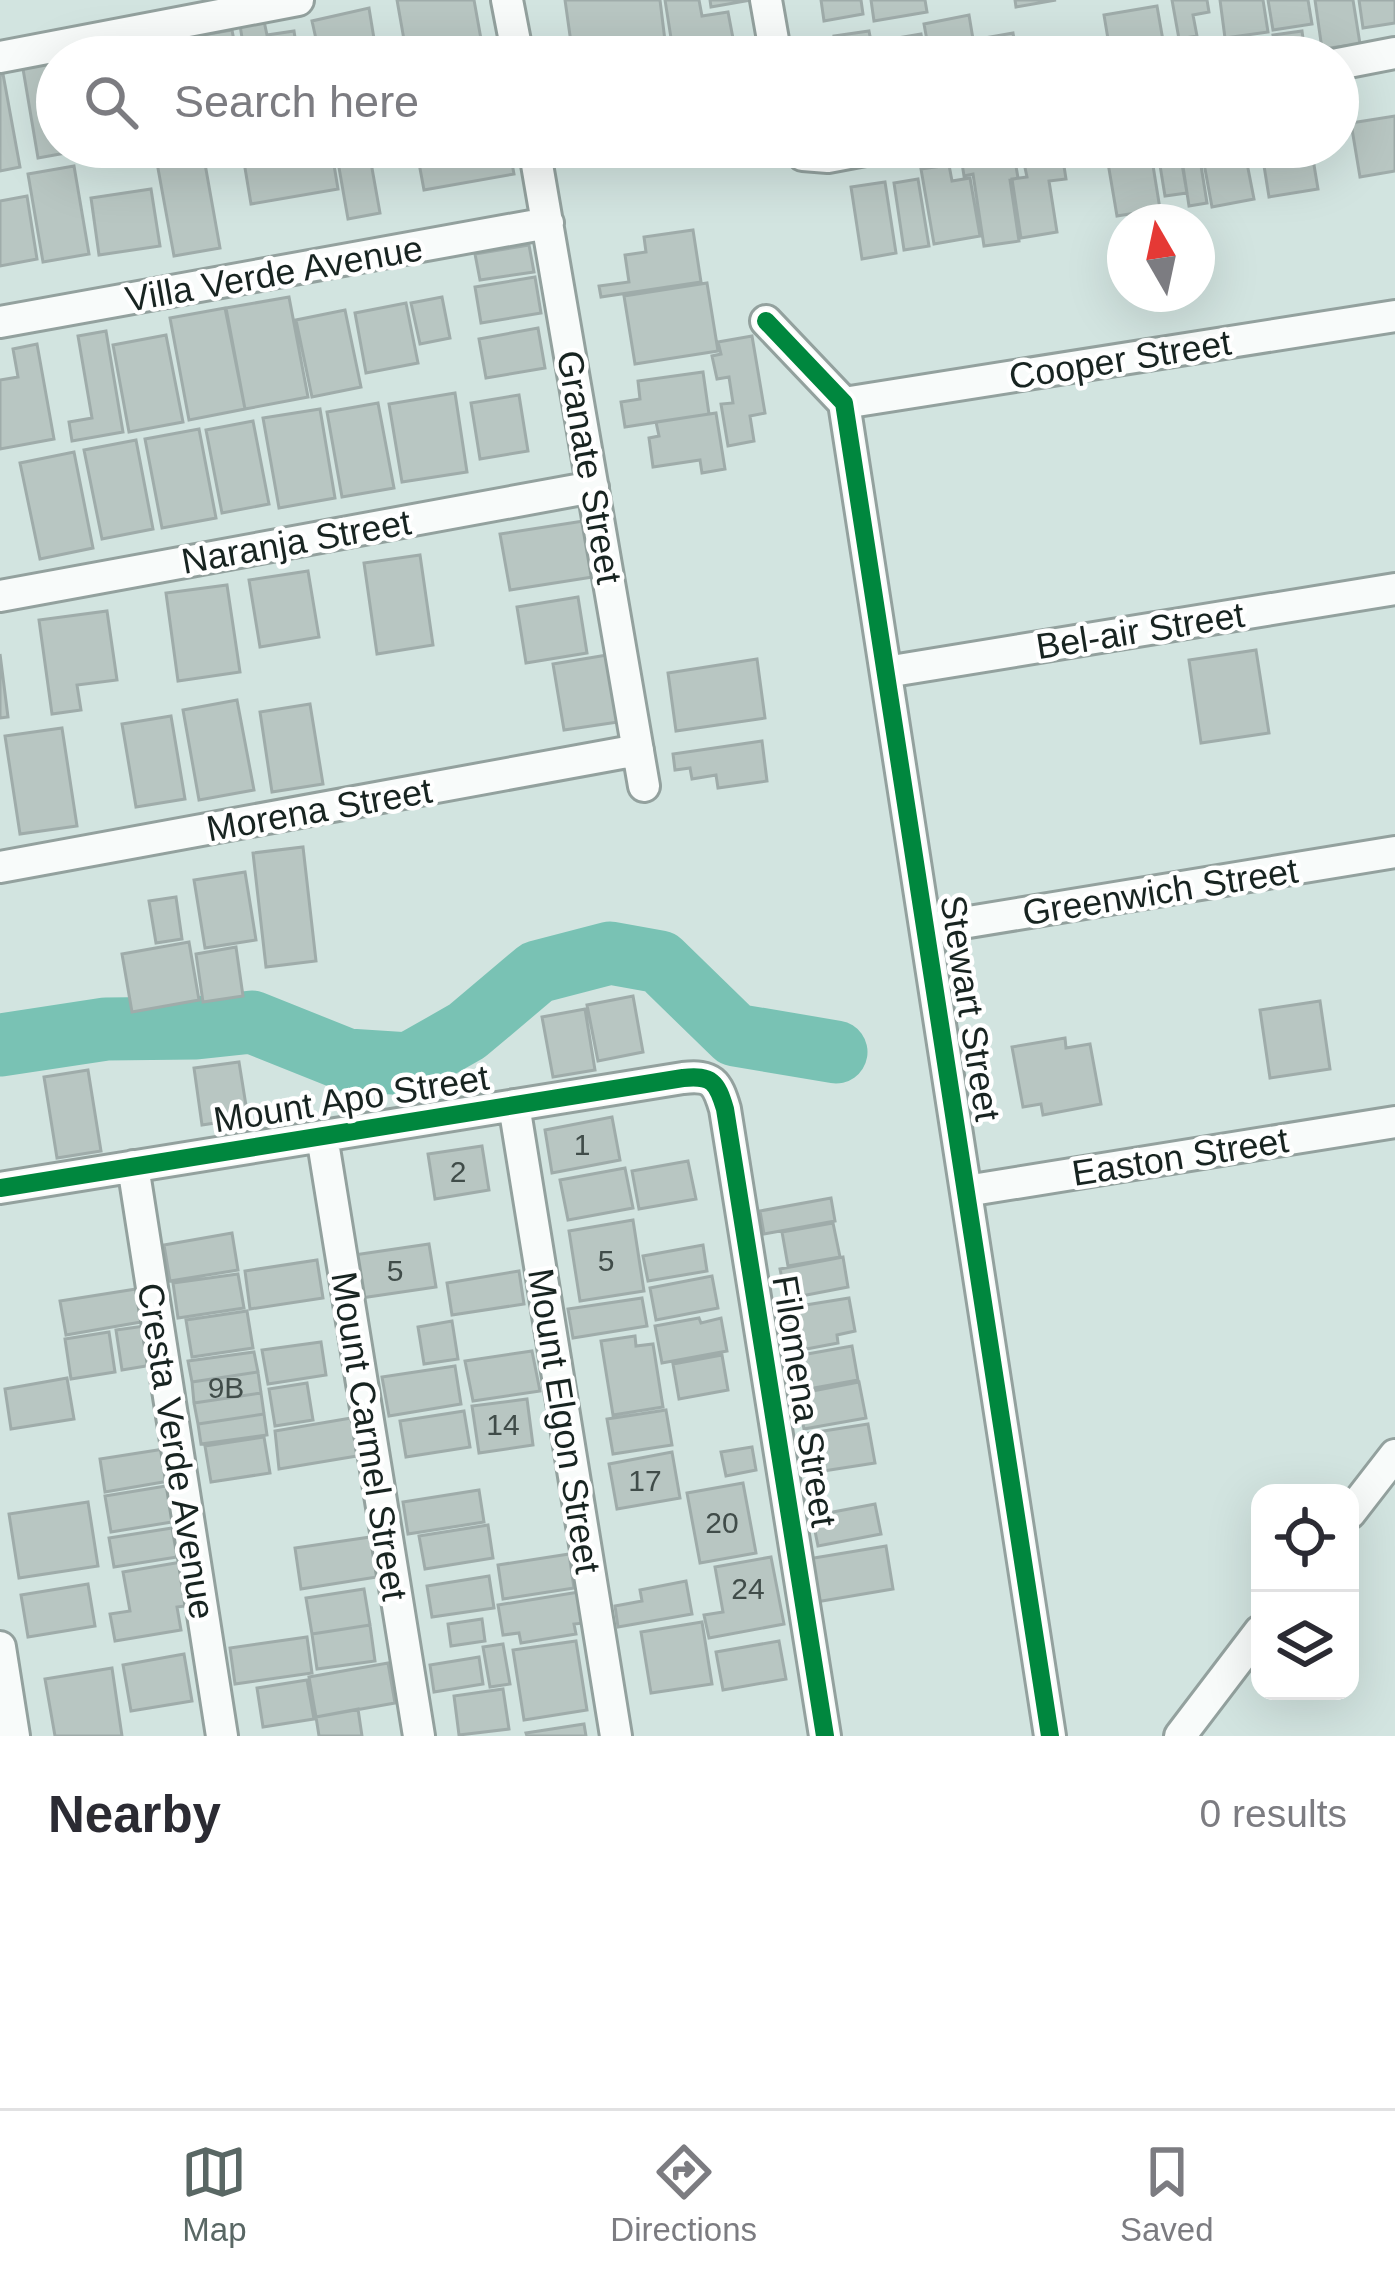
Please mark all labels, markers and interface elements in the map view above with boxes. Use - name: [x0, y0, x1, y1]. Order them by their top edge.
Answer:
- search box: [36, 36, 1359, 168]
- icon: search: [78, 69, 144, 135]
- text: Search here: [174, 76, 419, 127]
- north arrow: [1107, 204, 1215, 312]
- street label: Villa Verde Avenue: [122, 227, 426, 320]
- street label: Cooper Street: [1006, 322, 1234, 397]
- street label: Granate Street: [549, 347, 630, 587]
- street label: Naranja Street: [178, 501, 414, 582]
- street label: Bel-air Street: [1033, 594, 1247, 667]
- street label: Morena Street: [203, 769, 435, 849]
- street label: Greenwich Street: [1020, 849, 1301, 933]
- street label: Stewart Street: [932, 892, 1009, 1124]
- street label: Mount Apo Street: [210, 1056, 492, 1141]
- street label: Easton Street: [1069, 1119, 1291, 1194]
- house number: 1: [574, 1128, 590, 1161]
- house number: 2: [450, 1155, 466, 1188]
- house number: 5: [598, 1244, 614, 1277]
- house number: 5: [387, 1254, 403, 1287]
- street label: Mount Elgon Street: [520, 1266, 609, 1576]
- street label: Mount Carmel Street: [323, 1269, 416, 1603]
- street label: Filomena Street: [764, 1272, 845, 1530]
- street label: Cresta Verde Avenue: [130, 1280, 223, 1622]
- house number: 9B: [208, 1371, 244, 1404]
- house number: 14: [486, 1408, 520, 1441]
- house number: 17: [628, 1464, 662, 1497]
- map controls: [1251, 1484, 1359, 1700]
- button: locate: [1251, 1484, 1359, 1592]
- house number: 20: [705, 1506, 739, 1539]
- house number: 24: [731, 1572, 765, 1605]
- button: layers: [1251, 1592, 1359, 1700]
- text: Nearby: [48, 1786, 221, 1843]
- text: 0 results: [1200, 1792, 1347, 1835]
- tab: Map: [181, 2139, 247, 2249]
- tab: Directions: [610, 2139, 757, 2249]
- tab: Saved: [1120, 2139, 1214, 2249]

